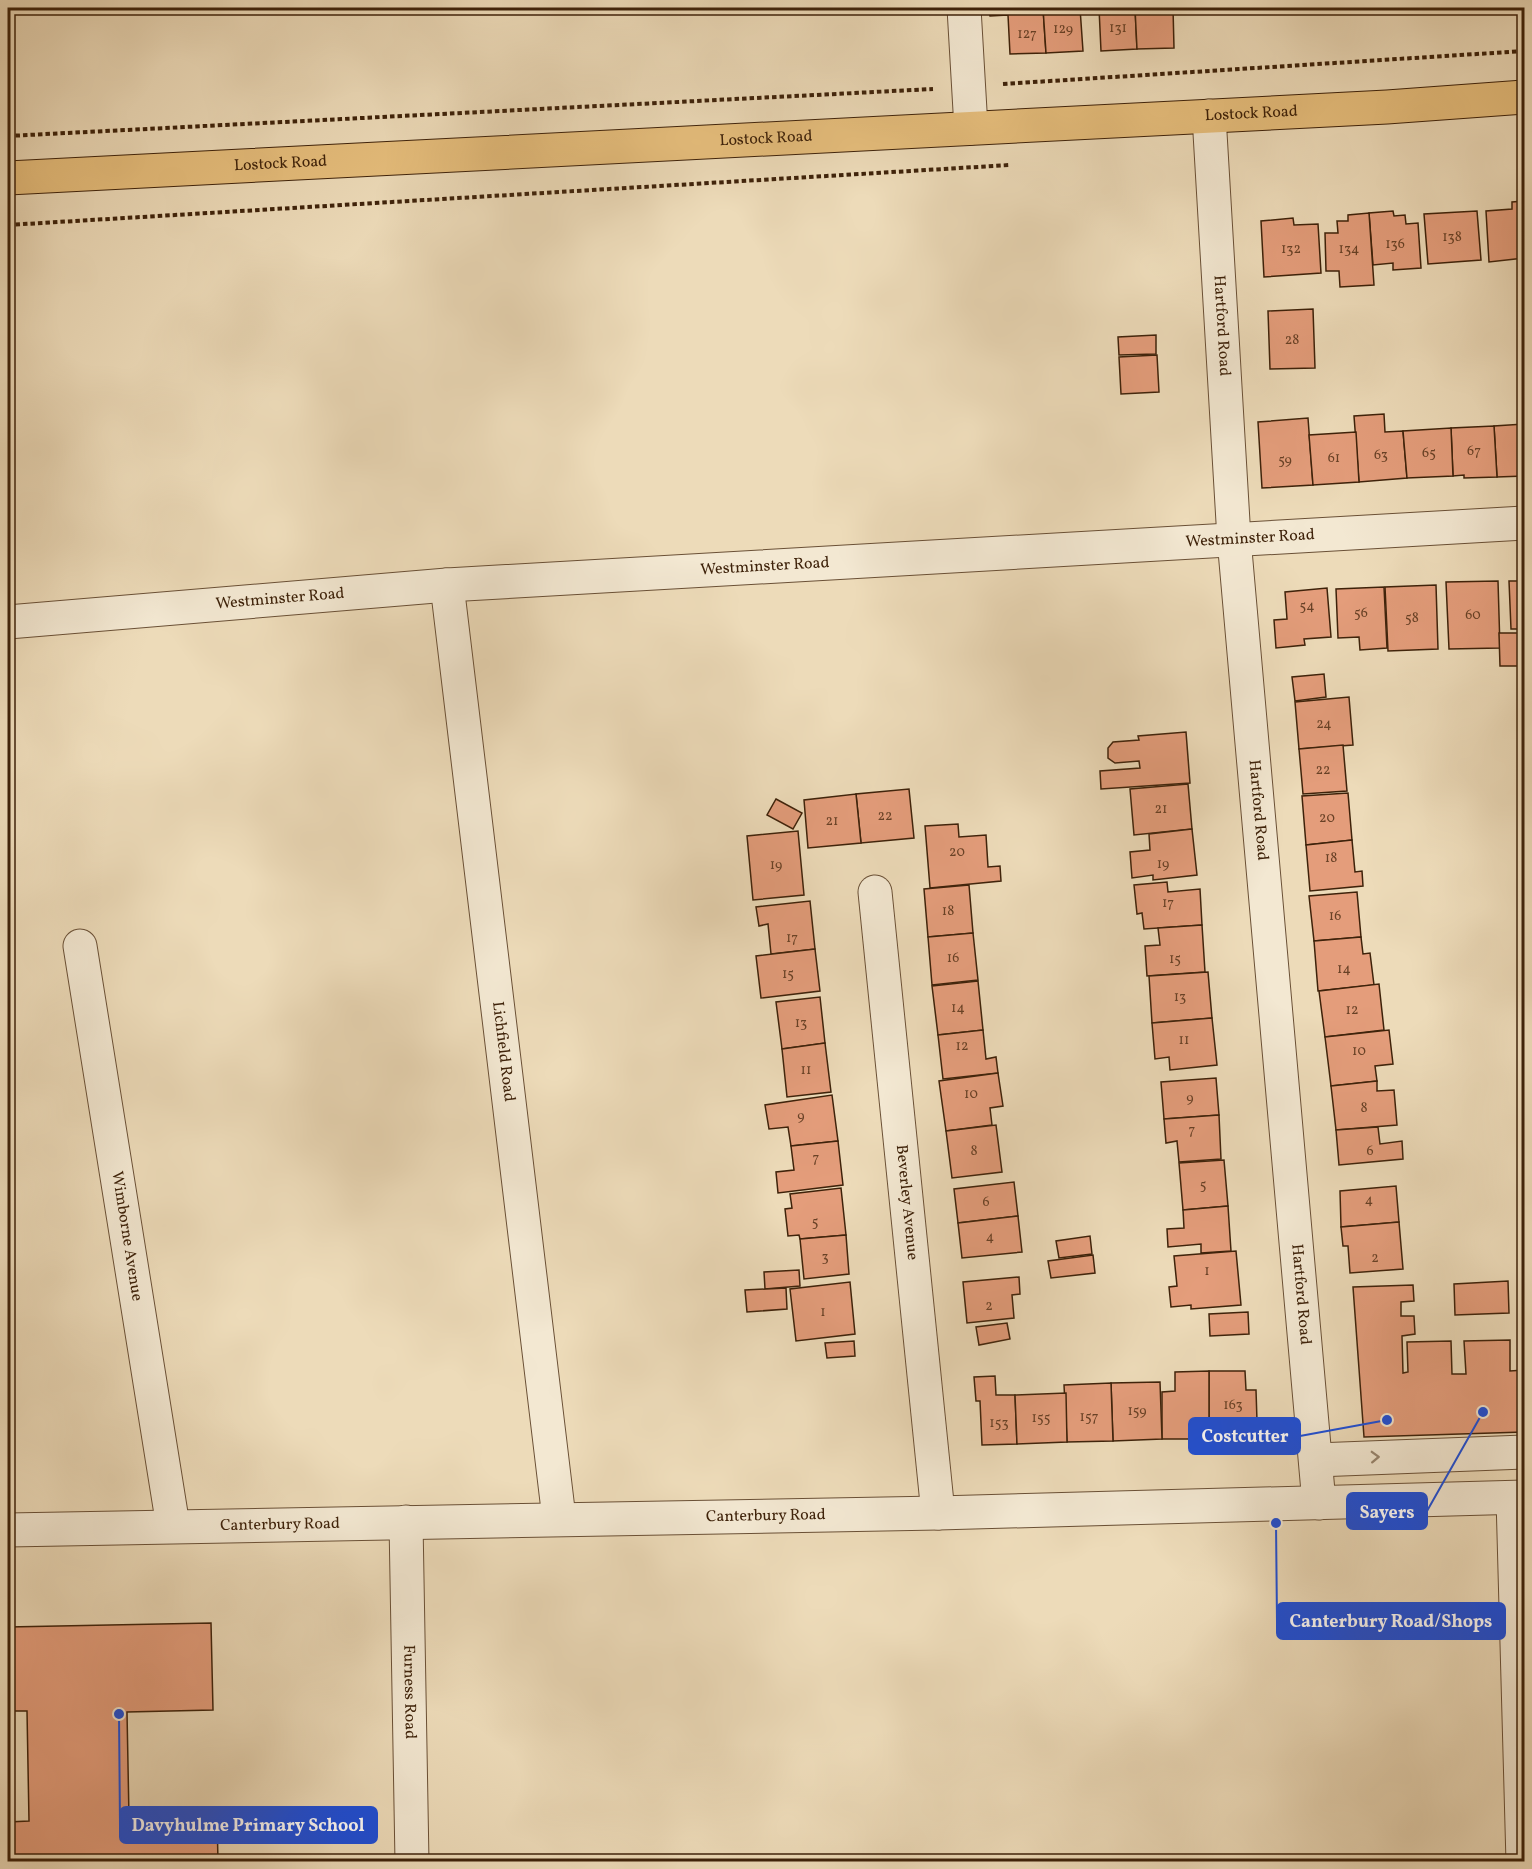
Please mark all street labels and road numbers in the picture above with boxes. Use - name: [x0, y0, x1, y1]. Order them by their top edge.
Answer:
- street label: Lostock Road: [1204, 101, 1298, 127]
- street label: Lostock Road: [719, 126, 813, 152]
- street label: Lostock Road: [234, 151, 328, 177]
- street label: Hartford Road: [1207, 274, 1235, 377]
- street label: Westminster Road: [1185, 524, 1315, 553]
- street label: Westminster Road: [700, 552, 830, 581]
- street label: Westminster Road: [215, 583, 345, 615]
- street label: Hartford Road: [1243, 759, 1273, 862]
- street label: Lichfield Road: [486, 1000, 520, 1103]
- street label: Beverley Avenue: [890, 1144, 923, 1261]
- street label: Wimborne Avenue: [105, 1170, 148, 1303]
- street label: Hartford Road: [1285, 1243, 1316, 1346]
- street label: Canterbury Road: [706, 1504, 826, 1528]
- street label: Canterbury Road: [220, 1513, 340, 1537]
- street label: Furness Road: [397, 1645, 421, 1739]

